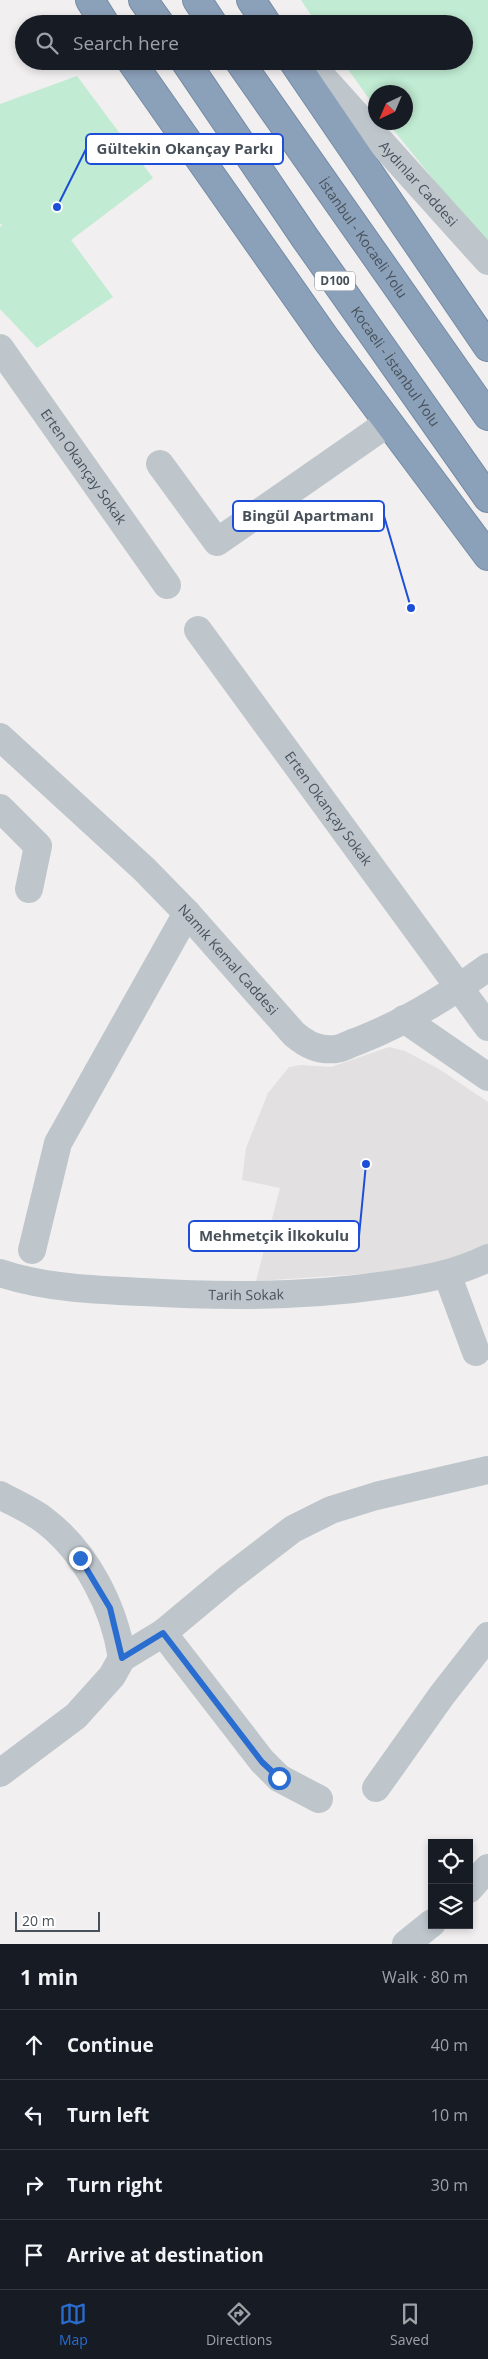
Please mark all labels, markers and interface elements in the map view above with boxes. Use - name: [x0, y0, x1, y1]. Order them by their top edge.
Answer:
- search box: [15, 15, 473, 70]
- icon: search: [33, 29, 61, 57]
- text: Search here: [73, 30, 179, 56]
- north arrow: [368, 85, 413, 130]
- callout: Gültekin Okançay Parkı: [86, 134, 283, 164]
- street label: Aydınlar Caddesi: [375, 136, 462, 230]
- text: Gültekin Okançay Parkı: [97, 138, 273, 158]
- street label: İstanbul - Kocaeli Yolu: [315, 174, 412, 302]
- road number: D100: [315, 272, 355, 290]
- street label: Kocaeli - İstanbul Yolu: [347, 302, 445, 430]
- street label: Erten Okançay Sokak: [37, 405, 132, 528]
- callout: Bingül Apartmanı: [233, 501, 384, 531]
- text: Bingül Apartmanı: [242, 505, 374, 525]
- street label: Erten Okançay Sokak: [281, 747, 377, 870]
- street label: Namık Kemal Caddesi: [174, 900, 283, 1019]
- callout: Mehmetçik İlkokulu: [189, 1221, 359, 1251]
- text: Mehmetçik İlkokulu: [199, 1225, 349, 1245]
- street label: Tarih Sokak: [208, 1284, 285, 1304]
- route end: [69, 1547, 92, 1570]
- route start: [268, 1767, 291, 1790]
- map controls: [428, 1839, 473, 1929]
- button: locate: [428, 1839, 473, 1884]
- button: layers: [428, 1884, 473, 1929]
- scale bar: [15, 1909, 100, 1932]
- text: 20 m: [22, 1911, 55, 1930]
- text: 1 min: [20, 1963, 78, 1991]
- text: Walk · 80 m: [382, 1966, 468, 1988]
- icon: ahead: [20, 2031, 48, 2059]
- text: Continue: [67, 2032, 154, 2058]
- text: 40 m: [431, 2034, 468, 2056]
- icon: left: [20, 2101, 48, 2129]
- text: Turn left: [67, 2102, 149, 2128]
- text: 10 m: [431, 2104, 468, 2126]
- icon: right: [20, 2171, 48, 2199]
- text: Turn right: [67, 2172, 162, 2198]
- text: 30 m: [431, 2174, 468, 2196]
- icon: arrive: [20, 2241, 48, 2269]
- text: Arrive at destination: [67, 2242, 264, 2268]
- tab: Map: [59, 2300, 88, 2349]
- tab: Directions: [206, 2300, 272, 2349]
- tab: Saved: [390, 2300, 429, 2349]

